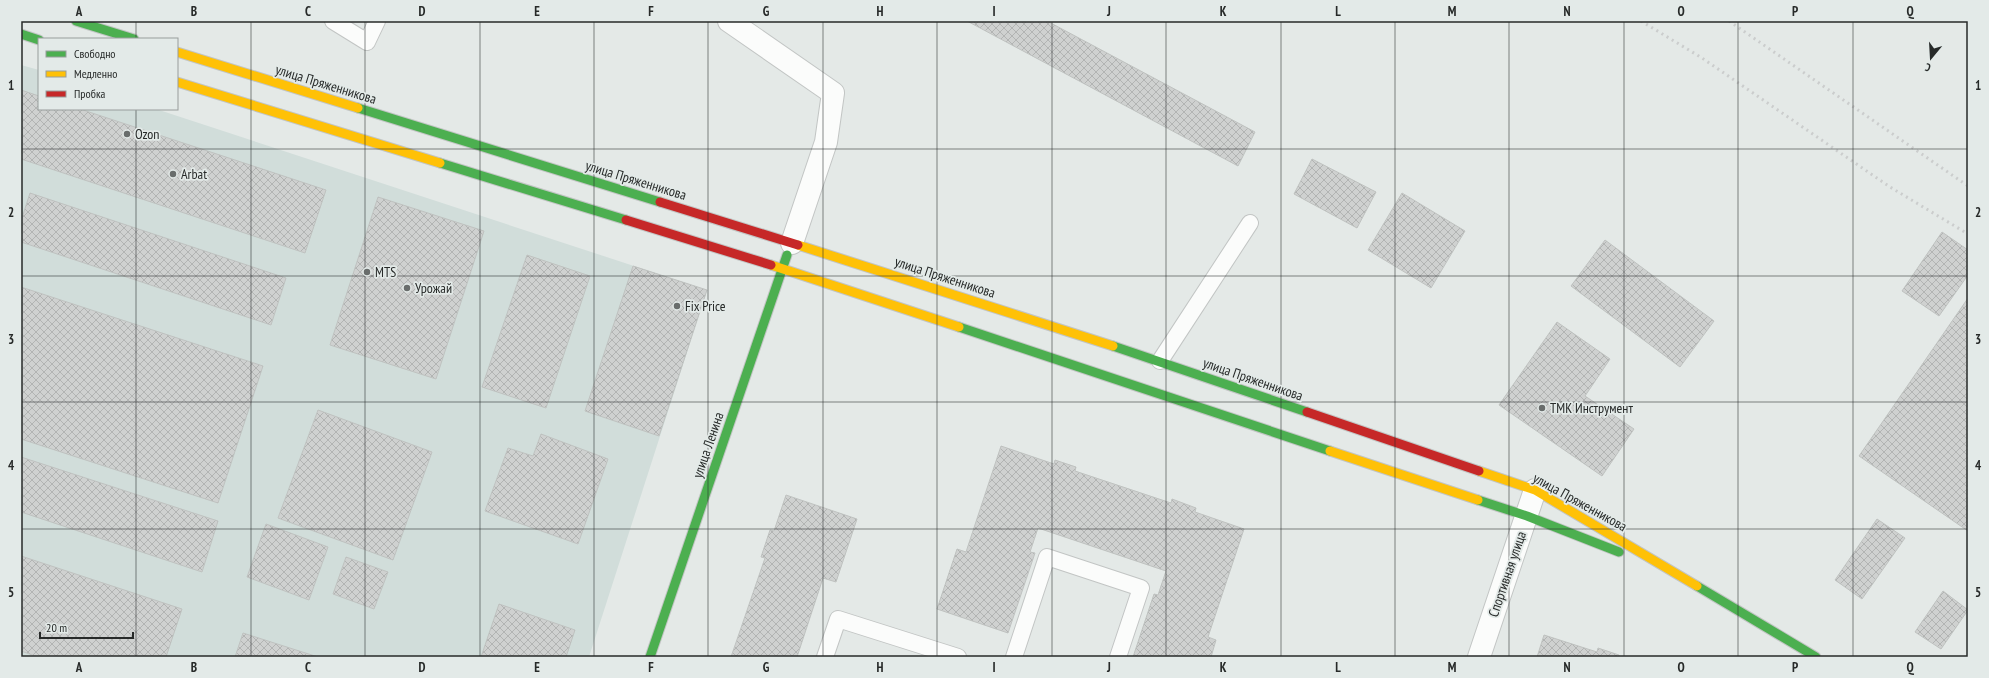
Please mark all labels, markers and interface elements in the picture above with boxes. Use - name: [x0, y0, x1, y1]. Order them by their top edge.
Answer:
- text: A: [75, 3, 83, 20]
- text: B: [191, 3, 197, 20]
- text: C: [305, 3, 311, 20]
- text: D: [419, 3, 426, 20]
- text: E: [534, 3, 540, 20]
- text: F: [648, 3, 654, 20]
- text: G: [763, 3, 770, 20]
- text: H: [877, 3, 884, 20]
- text: I: [992, 3, 996, 20]
- text: J: [1106, 3, 1111, 20]
- text: K: [1220, 3, 1227, 20]
- text: L: [1335, 3, 1341, 20]
- text: M: [1448, 3, 1457, 20]
- text: N: [1563, 3, 1571, 20]
- text: O: [1677, 3, 1685, 20]
- text: P: [1792, 3, 1798, 20]
- text: Q: [1906, 3, 1914, 20]
- legend: [38, 38, 178, 110]
- north arrow: [1911, 38, 1951, 78]
- text: Свободно: [74, 46, 116, 61]
- street label: улица Пряженникова: [273, 60, 379, 108]
- text: С: [1923, 60, 1932, 75]
- text: Медленно: [74, 66, 117, 81]
- text: 1: [8, 77, 14, 94]
- text: 1: [1975, 77, 1981, 94]
- text: Пробка: [74, 86, 106, 101]
- place label: Ozon: [135, 125, 160, 143]
- marker: Ozon: [122, 129, 132, 139]
- street label: улица Пряженникова: [583, 156, 689, 204]
- place label: Arbat: [181, 165, 207, 183]
- marker: Arbat: [168, 169, 178, 179]
- text: 2: [8, 204, 14, 221]
- text: 2: [1975, 204, 1981, 221]
- street label: улица Пряженникова: [892, 252, 998, 302]
- place label: MTS: [375, 263, 396, 281]
- marker: MTS: [362, 267, 372, 277]
- place label: Урожай: [415, 279, 452, 297]
- marker: Урожай: [402, 283, 412, 293]
- place label: Fix Price: [685, 297, 726, 315]
- marker: Fix Price: [672, 301, 682, 311]
- text: 3: [8, 331, 14, 348]
- text: 3: [1975, 331, 1981, 348]
- street label: улица Пряженникова: [1201, 353, 1305, 405]
- place label: ТМК Инструмент: [1550, 399, 1633, 417]
- marker: ТМК Инструмент: [1537, 403, 1547, 413]
- street label: улица Ленина: [688, 410, 728, 480]
- text: 4: [8, 457, 15, 474]
- text: 4: [1975, 457, 1982, 474]
- street label: улица Пряженникова: [1530, 469, 1630, 535]
- street label: Спортивная улица: [1484, 529, 1530, 619]
- text: 5: [8, 584, 14, 601]
- text: 5: [1975, 584, 1981, 601]
- scale bar: [40, 614, 133, 640]
- text: 20 m: [46, 620, 67, 635]
- text: A: [75, 659, 83, 676]
- text: B: [191, 659, 197, 676]
- text: C: [305, 659, 311, 676]
- text: D: [419, 659, 426, 676]
- text: E: [534, 659, 540, 676]
- text: F: [648, 659, 654, 676]
- text: G: [763, 659, 770, 676]
- text: H: [877, 659, 884, 676]
- text: I: [992, 659, 996, 676]
- text: J: [1106, 659, 1111, 676]
- text: K: [1220, 659, 1227, 676]
- text: L: [1335, 659, 1341, 676]
- text: M: [1448, 659, 1457, 676]
- text: N: [1563, 659, 1571, 676]
- text: O: [1677, 659, 1685, 676]
- text: P: [1792, 659, 1798, 676]
- text: Q: [1906, 659, 1914, 676]

